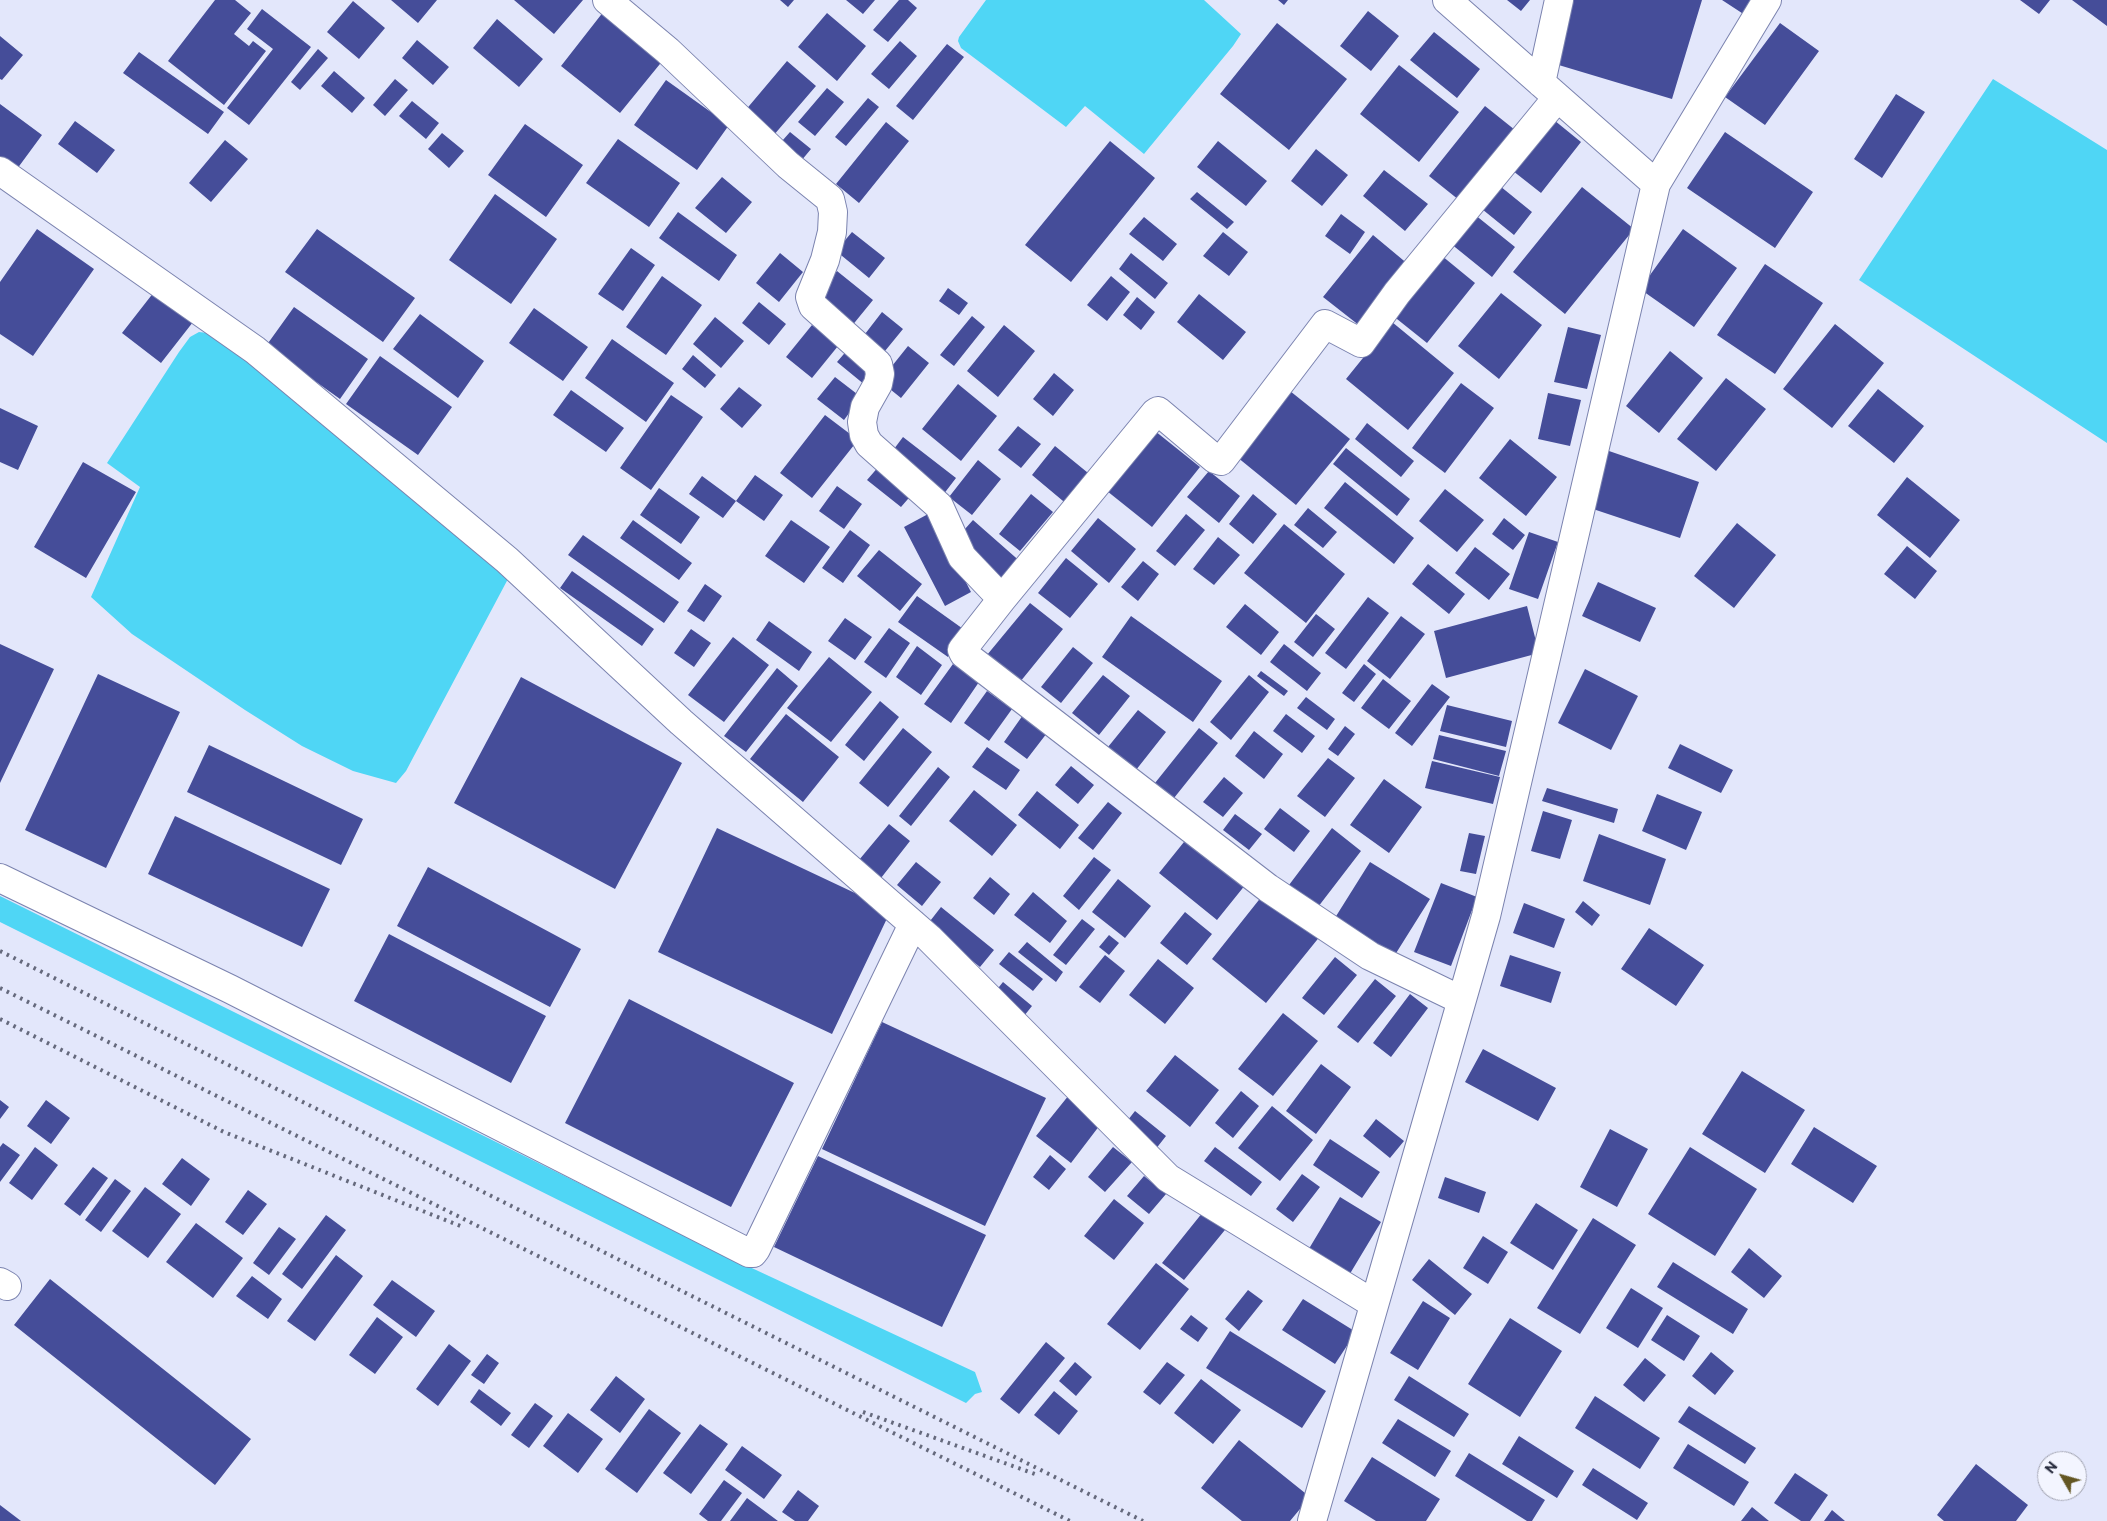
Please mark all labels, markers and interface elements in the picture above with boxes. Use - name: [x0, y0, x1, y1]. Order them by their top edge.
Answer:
- north arrow: [2037, 1451, 2087, 1501]
- text: N: [2041, 1458, 2061, 1476]

